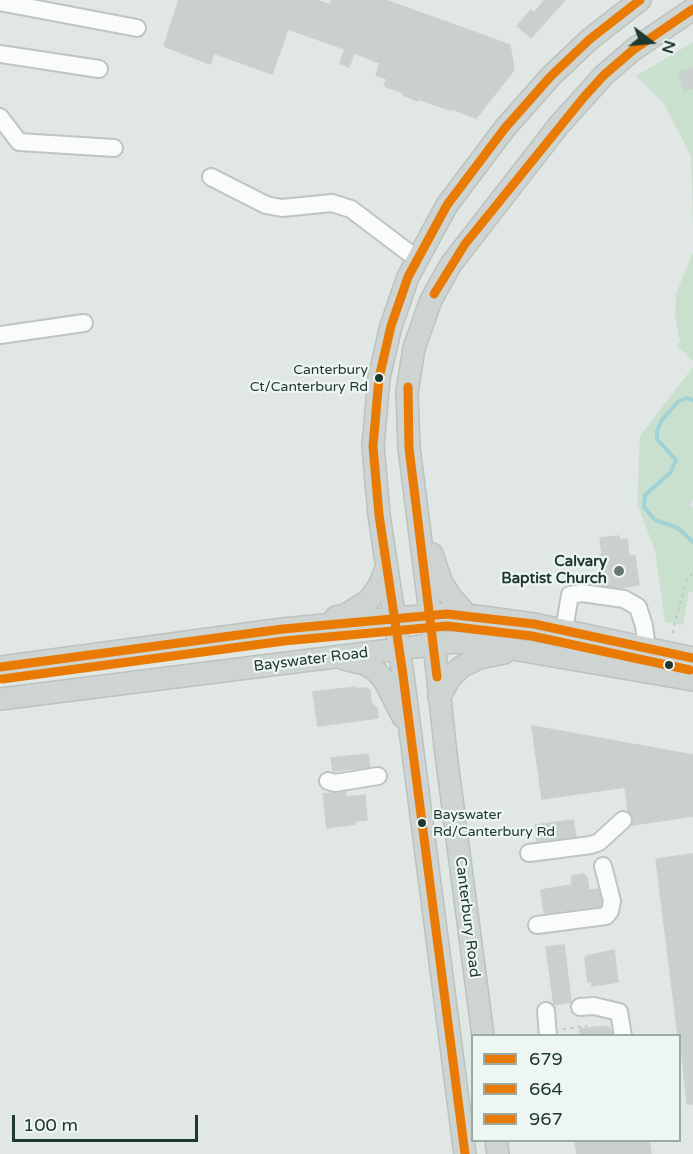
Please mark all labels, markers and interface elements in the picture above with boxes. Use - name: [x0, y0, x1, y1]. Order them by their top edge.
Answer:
- north arrow: [621, 12, 681, 72]
- text: N: [657, 38, 680, 56]
- place label: Canterbury Ct/Canterbury Rd: [250, 362, 368, 394]
- marker: Canterbury Ct/Canterbury Rd: [373, 372, 385, 384]
- place label: Calvary Baptist Church: [501, 553, 607, 588]
- marker: Calvary Baptist Church: [612, 564, 626, 578]
- street label: Bayswater Road: [253, 644, 369, 676]
- unlabelled marker: [663, 659, 675, 671]
- place label: Bayswater Rd/Canterbury Rd: [433, 807, 555, 840]
- marker: Bayswater Rd/Canterbury Rd: [416, 817, 428, 829]
- street label: Canterbury Road: [451, 856, 483, 978]
- legend: [471, 1034, 681, 1142]
- text: 679: [529, 1048, 563, 1070]
- text: 664: [529, 1078, 563, 1100]
- scale bar: [15, 1103, 201, 1141]
- text: 967: [529, 1108, 563, 1130]
- text: 100 m: [23, 1114, 78, 1136]

